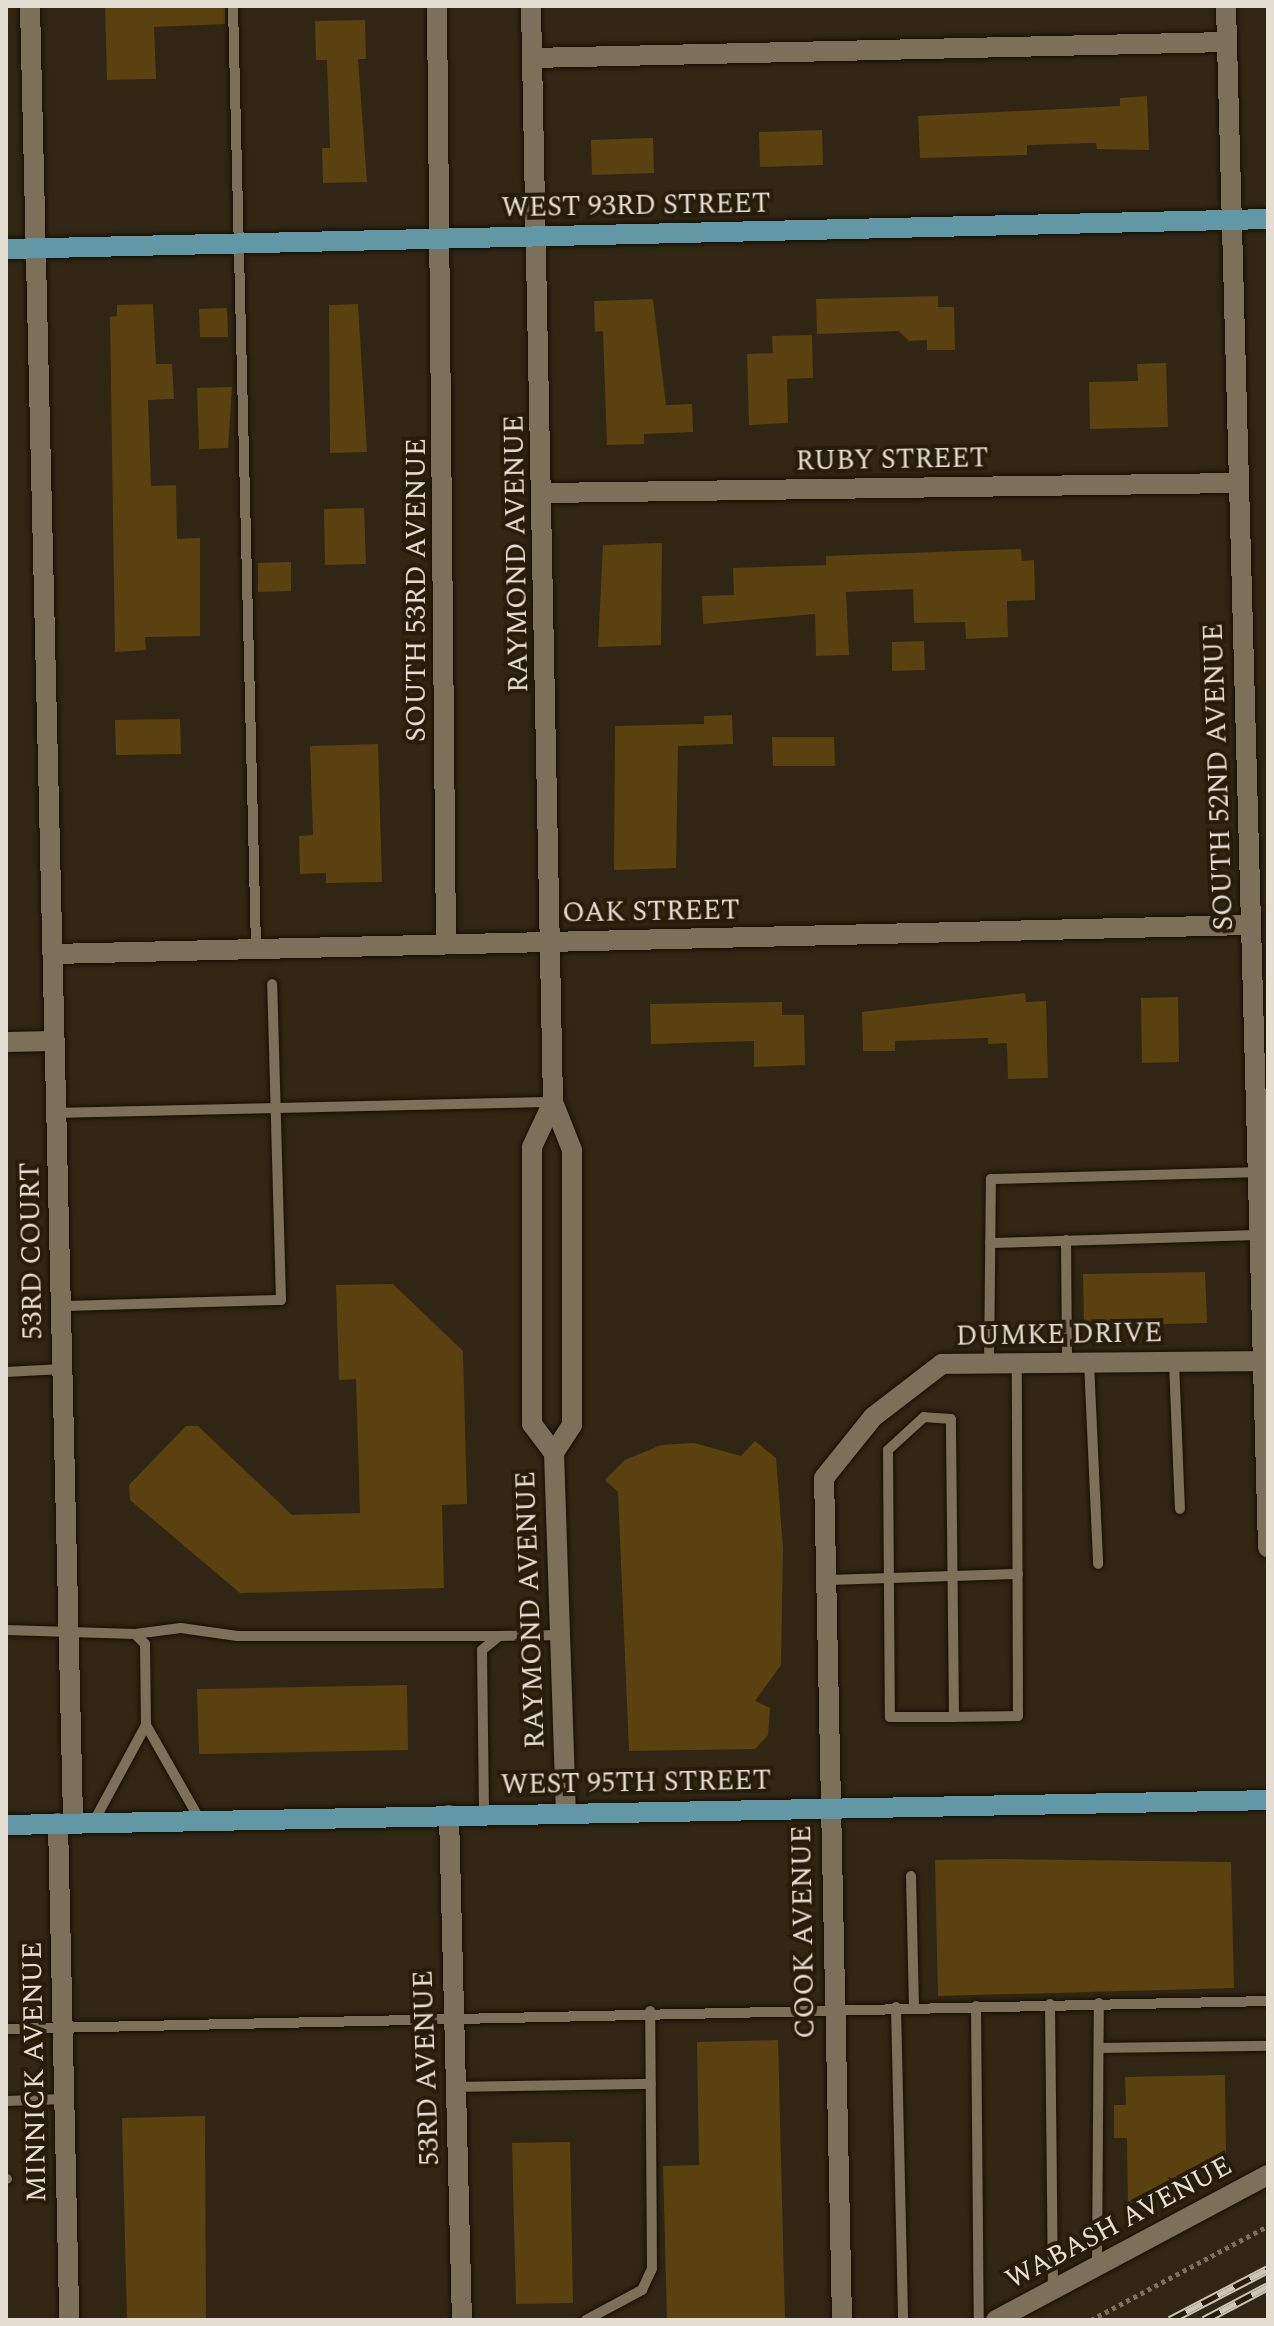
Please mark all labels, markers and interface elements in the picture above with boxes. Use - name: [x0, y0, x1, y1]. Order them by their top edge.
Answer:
- street label: WEST 93RD STREET: [501, 187, 771, 225]
- street label: RAYMOND AVENUE: [498, 415, 536, 693]
- street label: SOUTH 53RD AVENUE: [400, 438, 434, 742]
- street label: RUBY STREET: [795, 442, 989, 478]
- street label: SOUTH 52ND AVENUE: [1197, 623, 1241, 931]
- street label: OAK STREET: [562, 894, 740, 930]
- street label: 53RD COURT: [14, 1162, 50, 1340]
- street label: DUMKE DRIVE: [956, 1316, 1162, 1354]
- street label: RAYMOND AVENUE: [509, 1471, 553, 1749]
- street label: WEST 95TH STREET: [500, 1764, 772, 1802]
- street label: COOK AVENUE: [785, 1825, 823, 2039]
- street label: MINNICK AVENUE: [16, 1941, 54, 2203]
- street label: 53RD AVENUE: [407, 1970, 447, 2166]
- street label: WABASH AVENUE: [1000, 2149, 1238, 2297]

